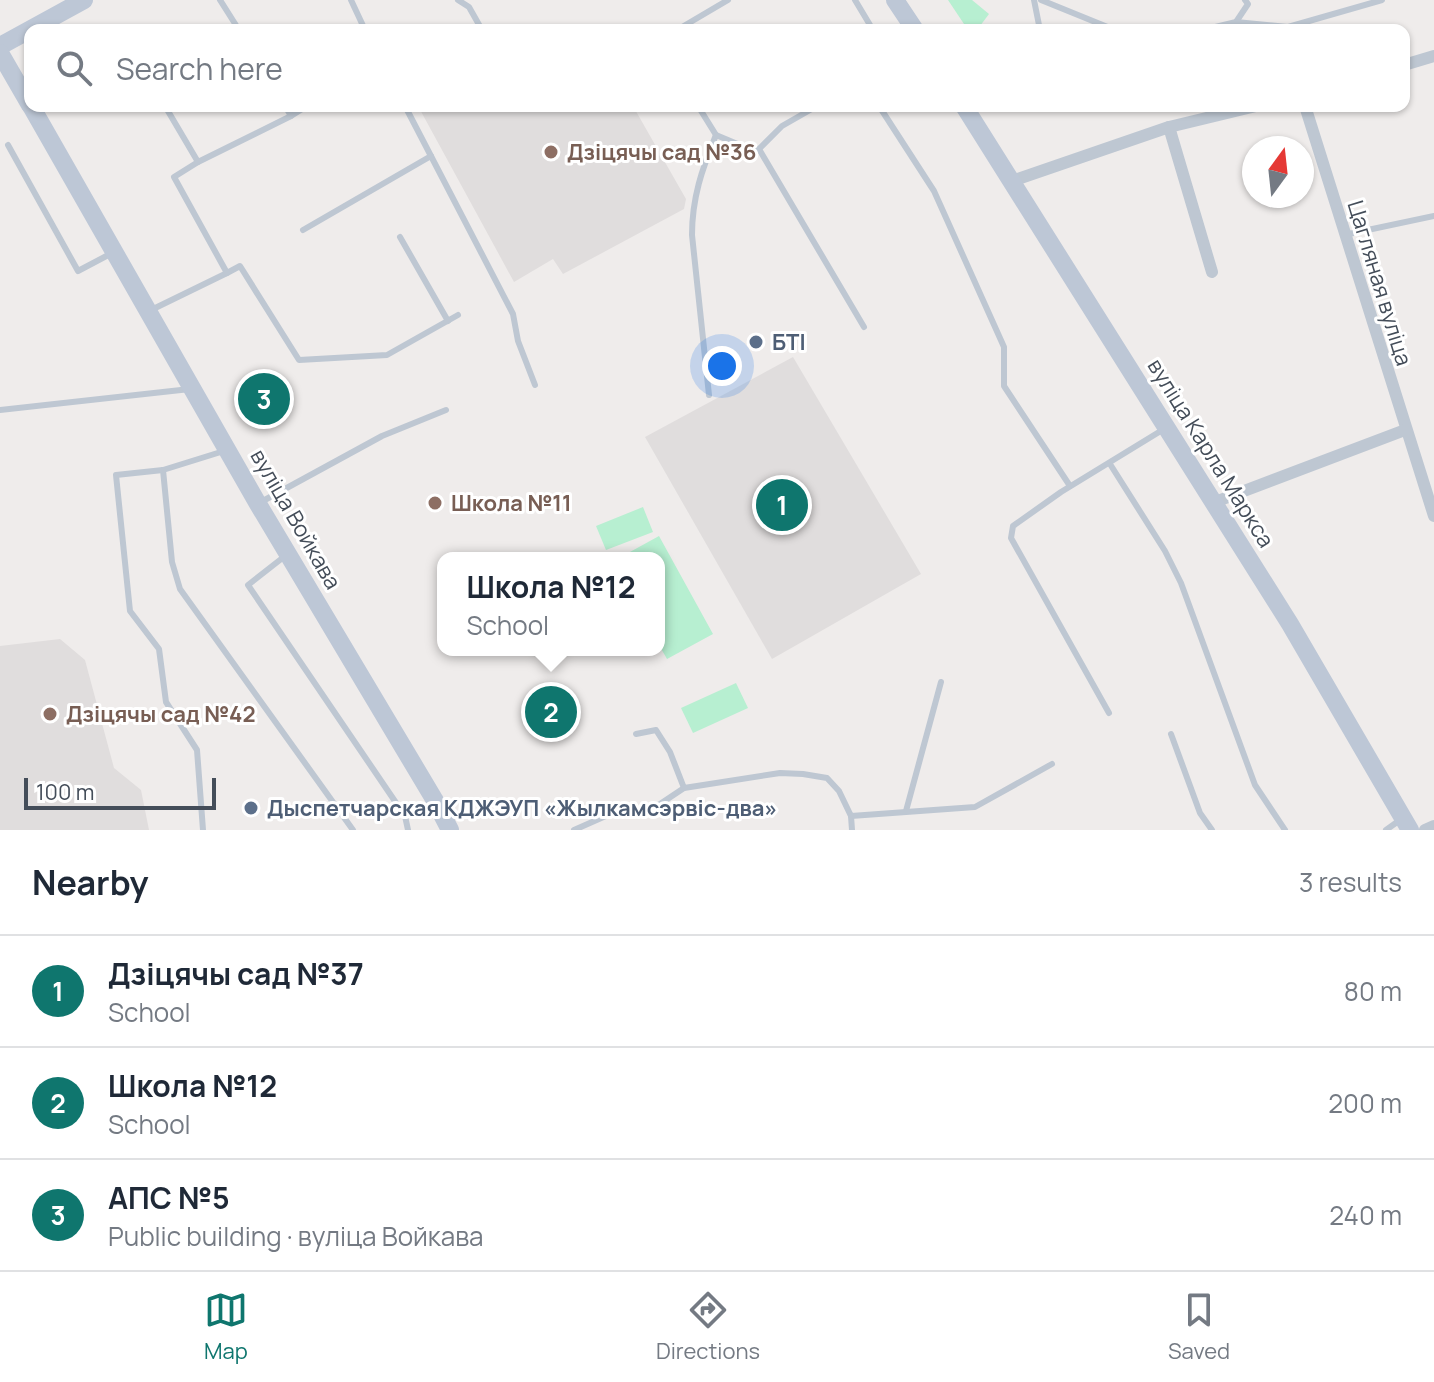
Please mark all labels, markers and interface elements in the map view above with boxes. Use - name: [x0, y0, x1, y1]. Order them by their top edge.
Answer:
- search box: [24, 24, 1410, 112]
- icon: search: [52, 46, 96, 90]
- text: Search here: [116, 48, 283, 89]
- north arrow: [1242, 136, 1314, 208]
- place label: Дзіцячы сад №36: [567, 137, 757, 167]
- marker: Дзіцячы сад №36: [542, 143, 560, 161]
- street label: Цагляная вуліца: [1341, 197, 1419, 369]
- place label: БТІ: [772, 327, 806, 357]
- marker: БТІ: [747, 333, 765, 351]
- your location: [702, 346, 742, 386]
- street label: вуліца Карла Маркса: [1141, 353, 1281, 553]
- pin: 3: [238, 369, 290, 429]
- street label: вуліца Войкава: [244, 443, 348, 595]
- pin: 1: [756, 475, 808, 535]
- place label: Школа №11: [451, 488, 572, 518]
- marker: Школа №11: [426, 494, 444, 512]
- popup: [437, 552, 665, 656]
- text: Школа №12: [466, 566, 636, 607]
- text: School: [466, 607, 549, 643]
- pin: 2: [525, 682, 577, 742]
- place label: Дзіцячы сад №42: [66, 699, 256, 729]
- marker: Дзіцячы сад №42: [41, 705, 59, 723]
- scale bar: [24, 774, 216, 810]
- text: 100 m: [36, 777, 94, 807]
- place label: Дыспетчарская КДЖЭУП «Жылкамсэрвіс-два»: [267, 793, 777, 823]
- marker: Дыспетчарская КДЖЭУП «Жылкамсэрвіс-два»: [242, 799, 260, 817]
- text: Nearby: [32, 859, 148, 905]
- text: 3 results: [1299, 864, 1402, 900]
- text: Дзіцячы сад №37: [108, 953, 364, 994]
- text: 1: [52, 973, 64, 1009]
- text: 80 m: [1344, 973, 1402, 1009]
- text: School: [108, 994, 191, 1030]
- text: Школа №12: [108, 1065, 277, 1106]
- text: 2: [50, 1085, 66, 1121]
- text: 200 m: [1328, 1085, 1402, 1121]
- text: School: [108, 1106, 191, 1142]
- text: АПС №5: [108, 1177, 230, 1218]
- text: 3: [50, 1197, 66, 1233]
- text: 240 m: [1329, 1197, 1402, 1233]
- text: Public building · вуліца Войкава: [108, 1218, 484, 1254]
- tab: Map: [204, 1288, 248, 1366]
- tab: Directions: [656, 1288, 760, 1366]
- tab: Saved: [1168, 1288, 1230, 1366]

